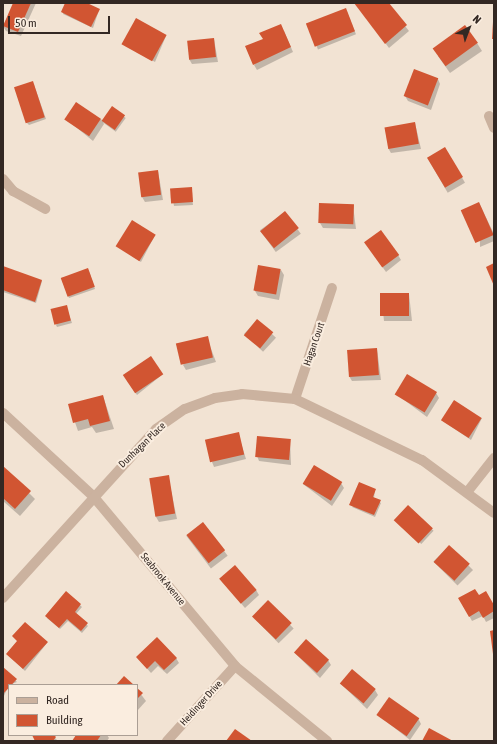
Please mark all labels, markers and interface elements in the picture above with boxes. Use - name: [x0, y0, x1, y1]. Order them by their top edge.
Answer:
- scale bar: [10, 8, 112, 34]
- north arrow: [449, 8, 489, 48]
- text: N: [471, 12, 483, 26]
- text: 50 m: [15, 16, 37, 30]
- street label: Hagan Court: [301, 321, 327, 367]
- street label: Dunhagan Place: [116, 420, 168, 470]
- street label: Seabrook Avenue: [138, 550, 188, 608]
- street label: Heidinger Drive: [178, 678, 224, 728]
- legend: [8, 684, 138, 736]
- text: Road: [46, 693, 69, 707]
- text: Building: [46, 713, 83, 727]

